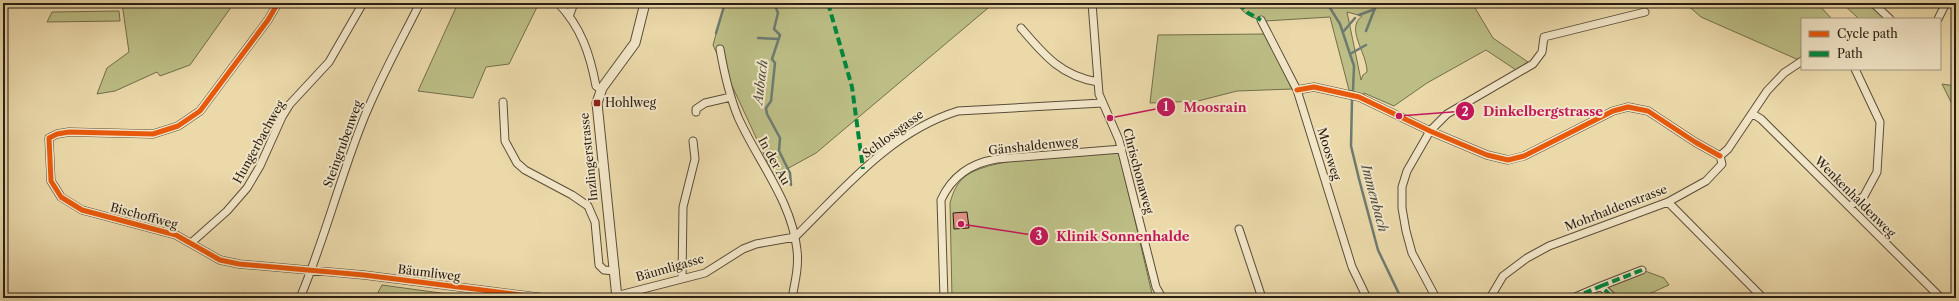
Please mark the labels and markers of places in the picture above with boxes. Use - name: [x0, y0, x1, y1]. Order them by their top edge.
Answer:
- place label: Hohlweg: [605, 95, 657, 110]
- callout: Moosrain: [1156, 95, 1255, 120]
- marker: Hohlweg: [592, 98, 602, 108]
- callout: Dinkelbergstrasse: [1455, 99, 1611, 124]
- callout: Klinik Sonnenhalde: [1029, 224, 1198, 249]

